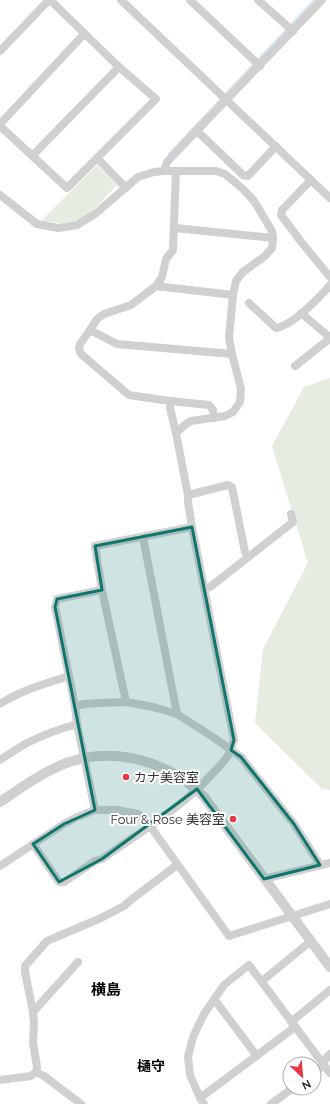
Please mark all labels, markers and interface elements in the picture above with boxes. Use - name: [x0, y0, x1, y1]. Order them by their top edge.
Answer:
- place label: カナ美容室: [134, 770, 199, 785]
- marker: カナ美容室: [121, 772, 131, 782]
- place label: Four & Rose 美容室: [111, 812, 225, 827]
- marker: Four & Rose 美容室: [228, 814, 238, 824]
- district label: 横島: [91, 981, 121, 999]
- north arrow: [282, 1056, 322, 1096]
- district label: 樋守: [137, 1058, 165, 1074]
- text: N: [300, 1077, 313, 1092]

